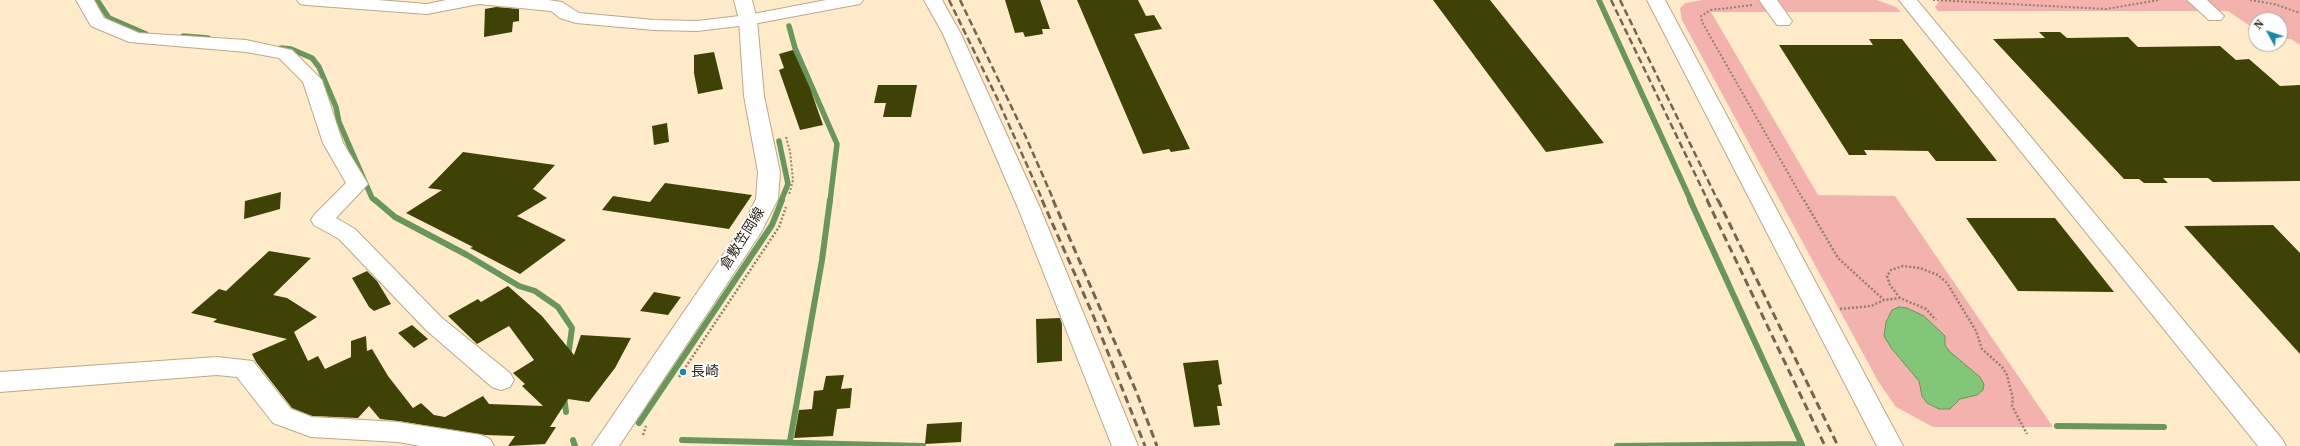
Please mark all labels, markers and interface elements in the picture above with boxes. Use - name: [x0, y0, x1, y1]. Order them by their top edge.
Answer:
- north arrow: [2248, 12, 2288, 52]
- text: N: [2251, 17, 2268, 33]
- street label: 倉敷笠岡線: [717, 205, 769, 273]
- place label: 長崎: [691, 364, 719, 380]
- marker: 長崎: [678, 367, 688, 377]

